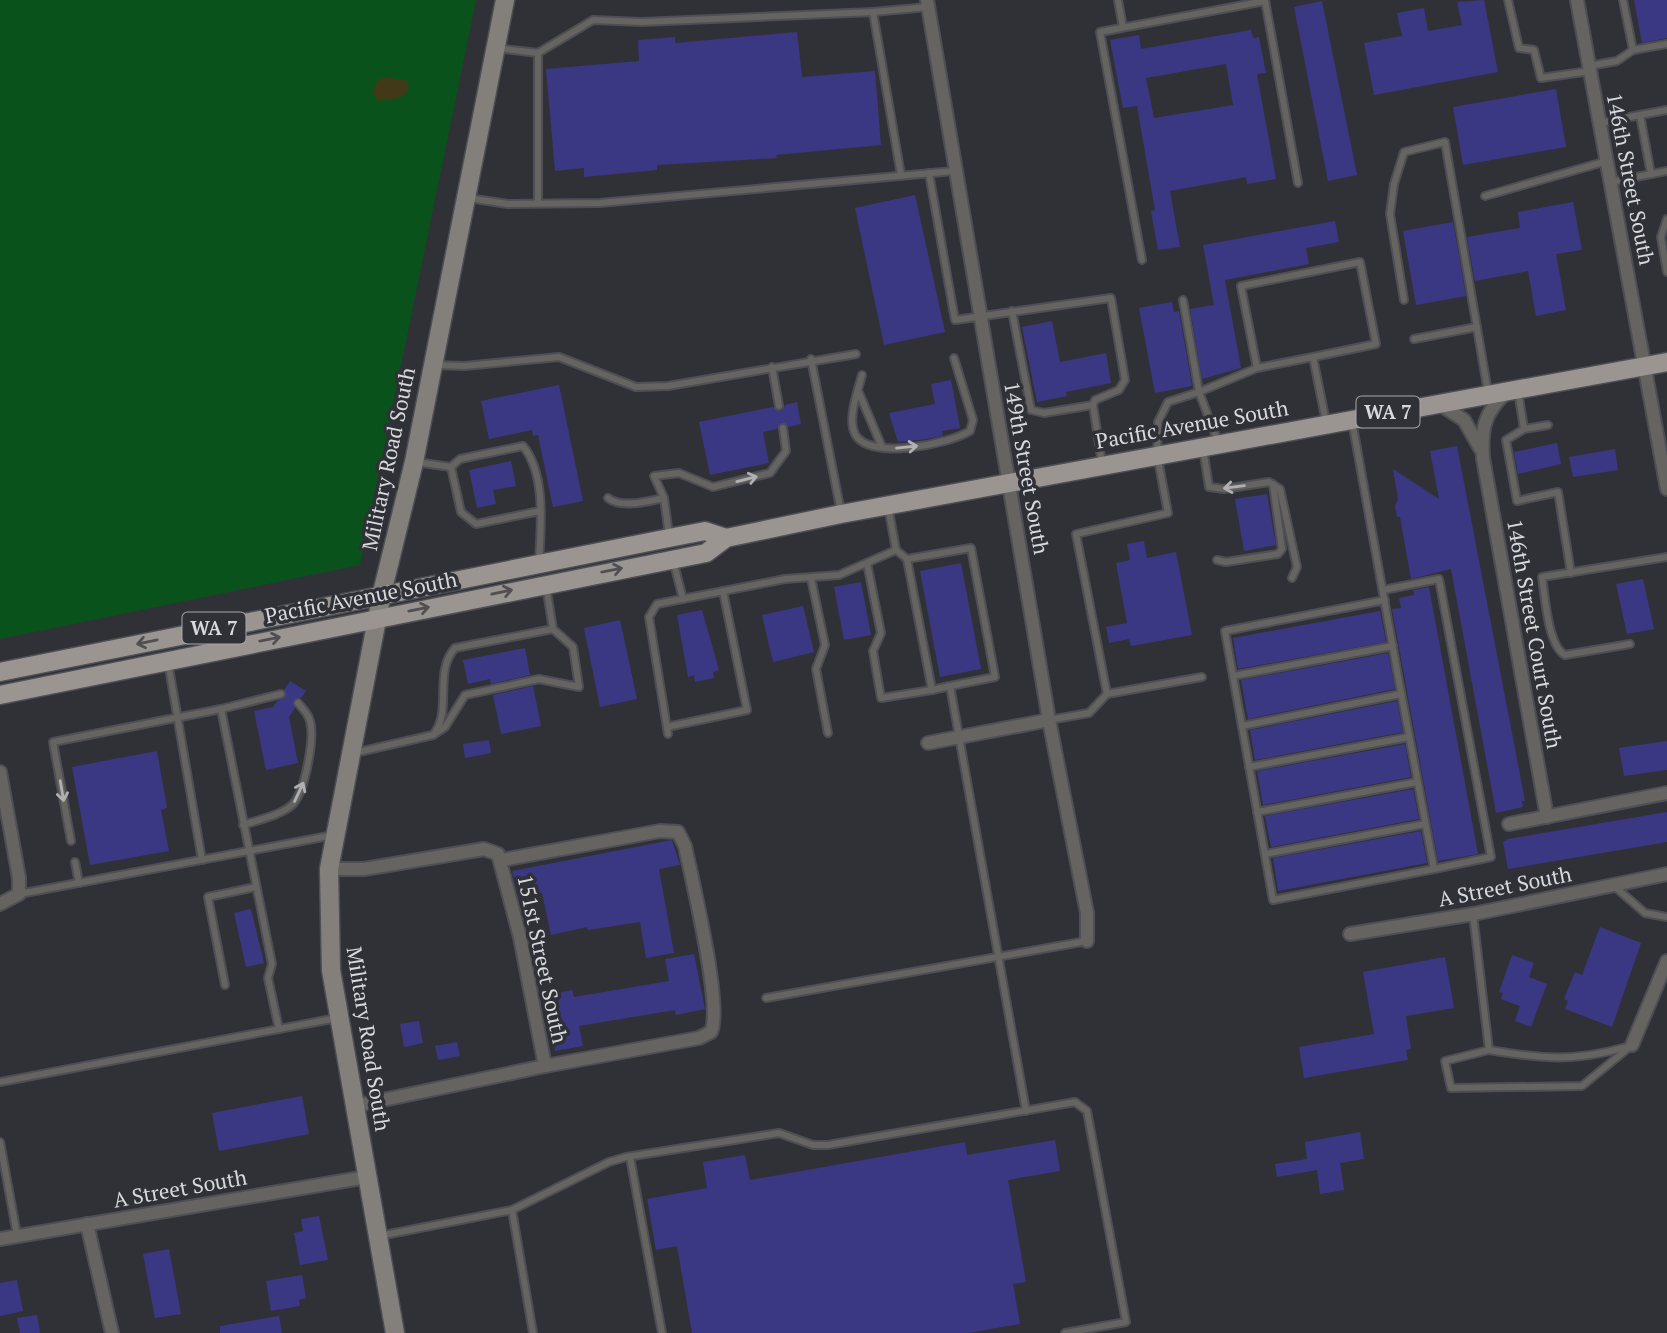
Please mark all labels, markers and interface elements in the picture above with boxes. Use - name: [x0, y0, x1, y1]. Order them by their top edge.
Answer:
- street label: 146th Street South: [1601, 90, 1661, 267]
- street label: Military Road South: [355, 365, 421, 553]
- street label: 149th Street South: [998, 379, 1056, 556]
- street label: Pacific Avenue South: [1093, 393, 1290, 455]
- road number: WA 7: [1356, 396, 1420, 428]
- one-way arrow: [895, 440, 918, 453]
- one-way arrow: [735, 471, 758, 485]
- one-way arrow: [1223, 481, 1246, 494]
- street label: 146th Street Court South: [1501, 517, 1569, 751]
- one-way arrow: [600, 563, 623, 577]
- street label: Pacific Avenue South: [262, 565, 459, 629]
- one-way arrow: [490, 585, 513, 599]
- one-way arrow: [407, 602, 430, 616]
- road number: WA 7: [182, 612, 246, 643]
- one-way arrow: [258, 631, 281, 645]
- one-way arrow: [136, 635, 159, 649]
- one-way arrow: [56, 779, 69, 802]
- one-way arrow: [293, 782, 306, 803]
- street label: A Street South: [1436, 859, 1574, 913]
- street label: 151st Street South: [511, 872, 575, 1046]
- street label: Military Road South: [341, 944, 397, 1133]
- street label: A Street South: [111, 1162, 249, 1214]

